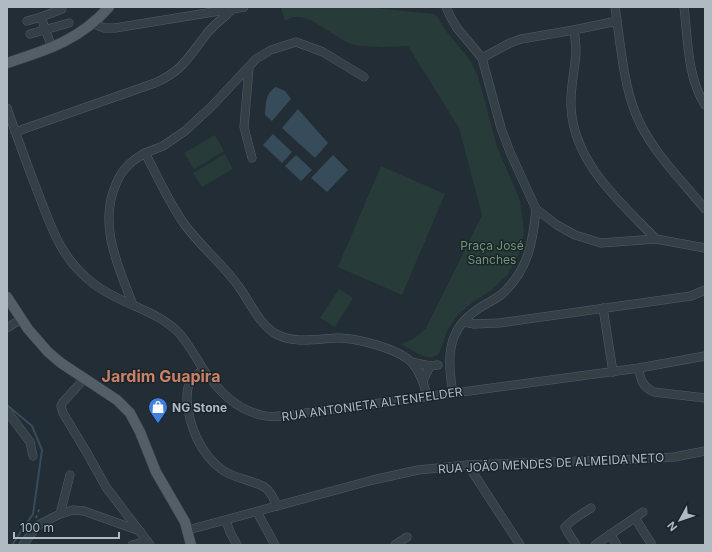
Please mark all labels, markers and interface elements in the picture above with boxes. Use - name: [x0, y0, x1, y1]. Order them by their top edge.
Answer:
- park label: Praça José Sanches: [460, 238, 524, 267]
- district label: Jardim Guapira: [102, 366, 220, 386]
- street label: RUA ANTONIETA ALTENFELDER: [281, 384, 464, 424]
- shop icon: NG Stone: [147, 396, 169, 424]
- place label: NG Stone: [172, 400, 227, 415]
- street label: RUA JOÃO MENDES DE ALMEIDA NETO: [438, 450, 664, 476]
- north arrow: [660, 500, 700, 540]
- scale bar: [14, 514, 119, 540]
- text: N: [664, 519, 680, 534]
- text: 100 m: [20, 520, 54, 535]

